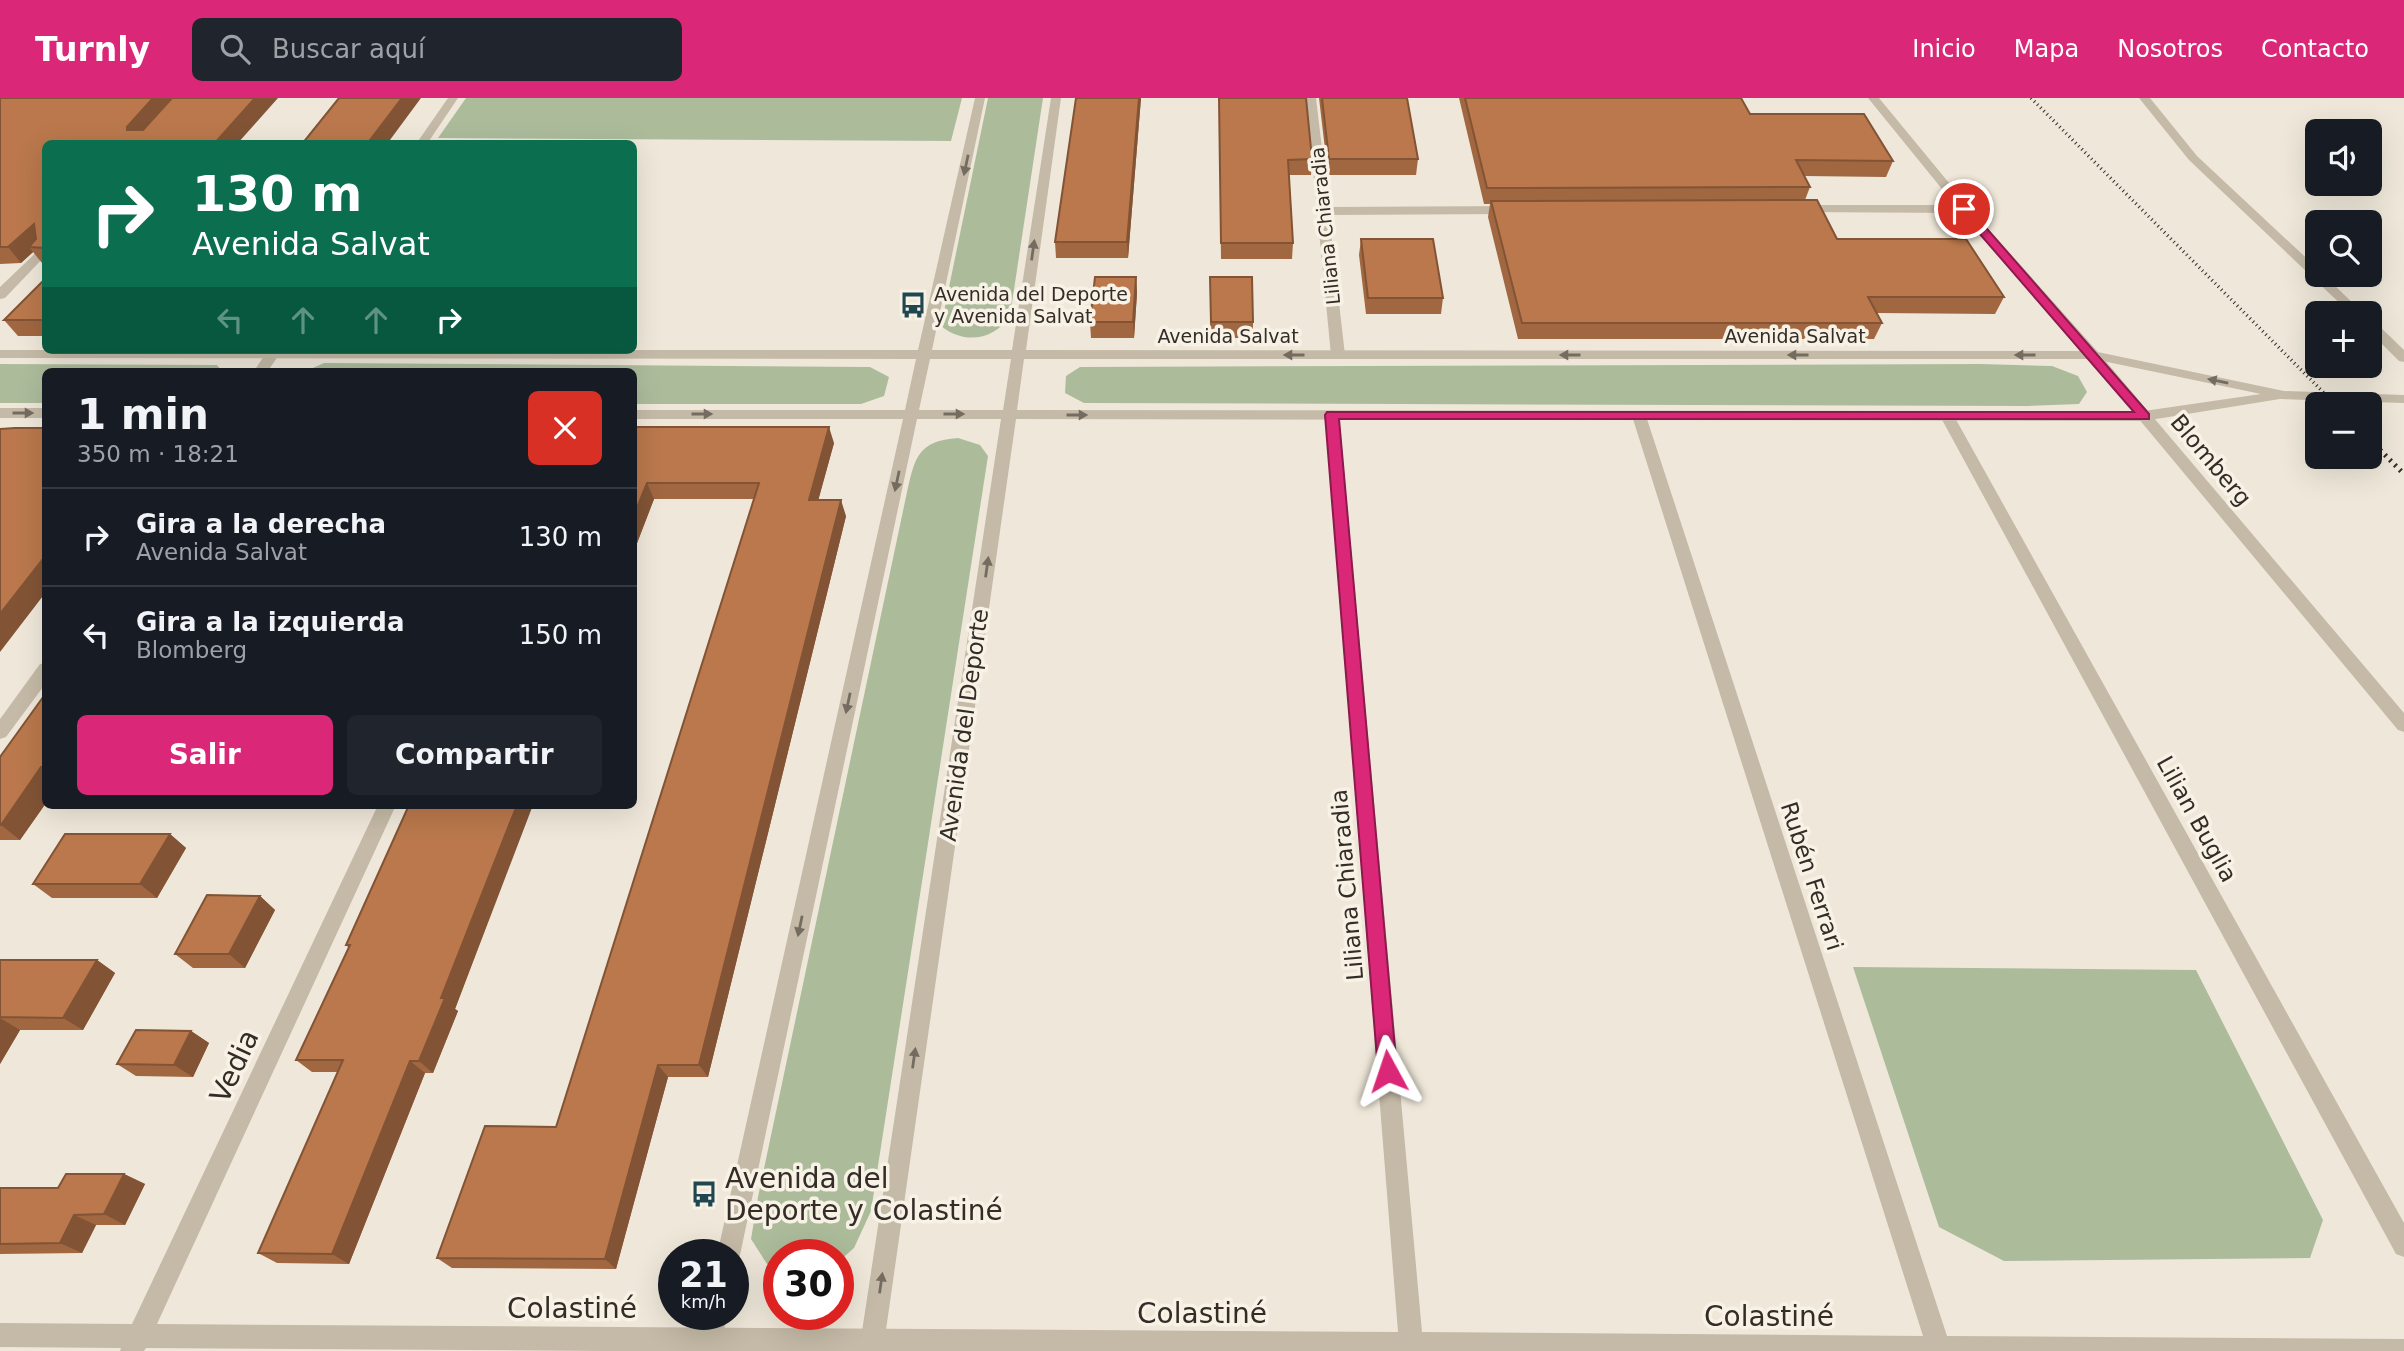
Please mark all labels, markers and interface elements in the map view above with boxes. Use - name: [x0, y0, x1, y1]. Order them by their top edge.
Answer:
- search box: [192, 18, 682, 81]
- text: Turnly: [35, 30, 150, 69]
- icon: search: [216, 30, 254, 68]
- text: Buscar aquí: [272, 34, 425, 64]
- text: Inicio: [1912, 35, 1976, 63]
- text: Mapa: [2014, 35, 2079, 63]
- text: Nosotros: [2117, 35, 2223, 63]
- text: Contacto: [2261, 35, 2369, 63]
- map controls: [2305, 119, 2382, 469]
- button: sound: [2305, 119, 2382, 196]
- street label: Liliana Chiaradia: [1306, 146, 1344, 306]
- one-way arrow: [960, 154, 971, 176]
- text: 130 m: [192, 166, 362, 223]
- icon: right: [77, 168, 168, 259]
- pin: [1934, 179, 1994, 239]
- icon: arrive: [1945, 190, 1983, 228]
- button: search: [2305, 210, 2382, 287]
- text: Avenida Salvat: [192, 225, 430, 263]
- one-way arrow: [1028, 239, 1039, 261]
- place label: Avenida del Deporte y Avenida Salvat: [934, 283, 1128, 327]
- bus stop icon: Avenida del Deporte y Avenida Salvat: [898, 290, 928, 320]
- icon: left: [211, 301, 249, 339]
- icon: ahead: [284, 301, 322, 339]
- icon: ahead: [357, 301, 395, 339]
- icon: right: [430, 301, 468, 339]
- button: +: [2305, 301, 2382, 378]
- street label: Avenida Salvat: [1157, 325, 1299, 347]
- street label: Avenida Salvat: [1724, 325, 1866, 347]
- one-way arrow: [1282, 349, 1304, 361]
- one-way arrow: [1559, 349, 1581, 361]
- one-way arrow: [1786, 349, 1808, 361]
- one-way arrow: [2014, 349, 2036, 361]
- one-way arrow: [2207, 376, 2229, 387]
- text: 1 min: [77, 390, 209, 439]
- button: close: [528, 391, 602, 465]
- button: −: [2305, 392, 2382, 469]
- one-way arrow: [12, 407, 34, 419]
- one-way arrow: [691, 408, 713, 420]
- one-way arrow: [943, 409, 965, 420]
- one-way arrow: [1067, 409, 1089, 421]
- street label: Blomberg: [2165, 409, 2257, 511]
- text: 350 m · 18:21: [77, 441, 239, 467]
- one-way arrow: [891, 470, 902, 492]
- text: Gira a la derecha: [136, 509, 386, 539]
- icon: right: [77, 518, 115, 556]
- text: 130 m: [519, 522, 602, 552]
- text: Avenida Salvat: [136, 539, 307, 565]
- one-way arrow: [982, 556, 993, 578]
- text: Gira a la izquierda: [136, 607, 404, 637]
- street label: Avenida del Deporte: [935, 607, 993, 843]
- icon: left: [77, 616, 115, 654]
- text: 150 m: [519, 620, 602, 650]
- text: Blomberg: [136, 637, 247, 663]
- one-way arrow: [843, 692, 854, 714]
- button: Salir: [77, 715, 333, 795]
- button: Compartir: [347, 715, 602, 795]
- street label: Lilian Buglia: [2152, 752, 2242, 886]
- street label: Liliana Chiaradia: [1326, 788, 1368, 982]
- street label: Rubén Ferrari: [1776, 798, 1848, 954]
- one-way arrow: [794, 915, 805, 937]
- street label: Vedia: [203, 1024, 266, 1108]
- position arrow: [1351, 1034, 1425, 1108]
- one-way arrow: [909, 1047, 920, 1069]
- place label: Avenida del Deporte y Colastiné: [725, 1162, 1003, 1227]
- bus stop icon: Avenida del Deporte y Colastiné: [689, 1179, 719, 1209]
- speed limit sign: 30: [763, 1239, 854, 1330]
- text: 21: [679, 1255, 728, 1295]
- one-way arrow: [876, 1272, 887, 1294]
- text: km/h: [681, 1291, 726, 1312]
- street label: Colastiné: [507, 1292, 637, 1325]
- street label: Colastiné: [1137, 1297, 1267, 1330]
- street label: Colastiné: [1704, 1300, 1834, 1333]

